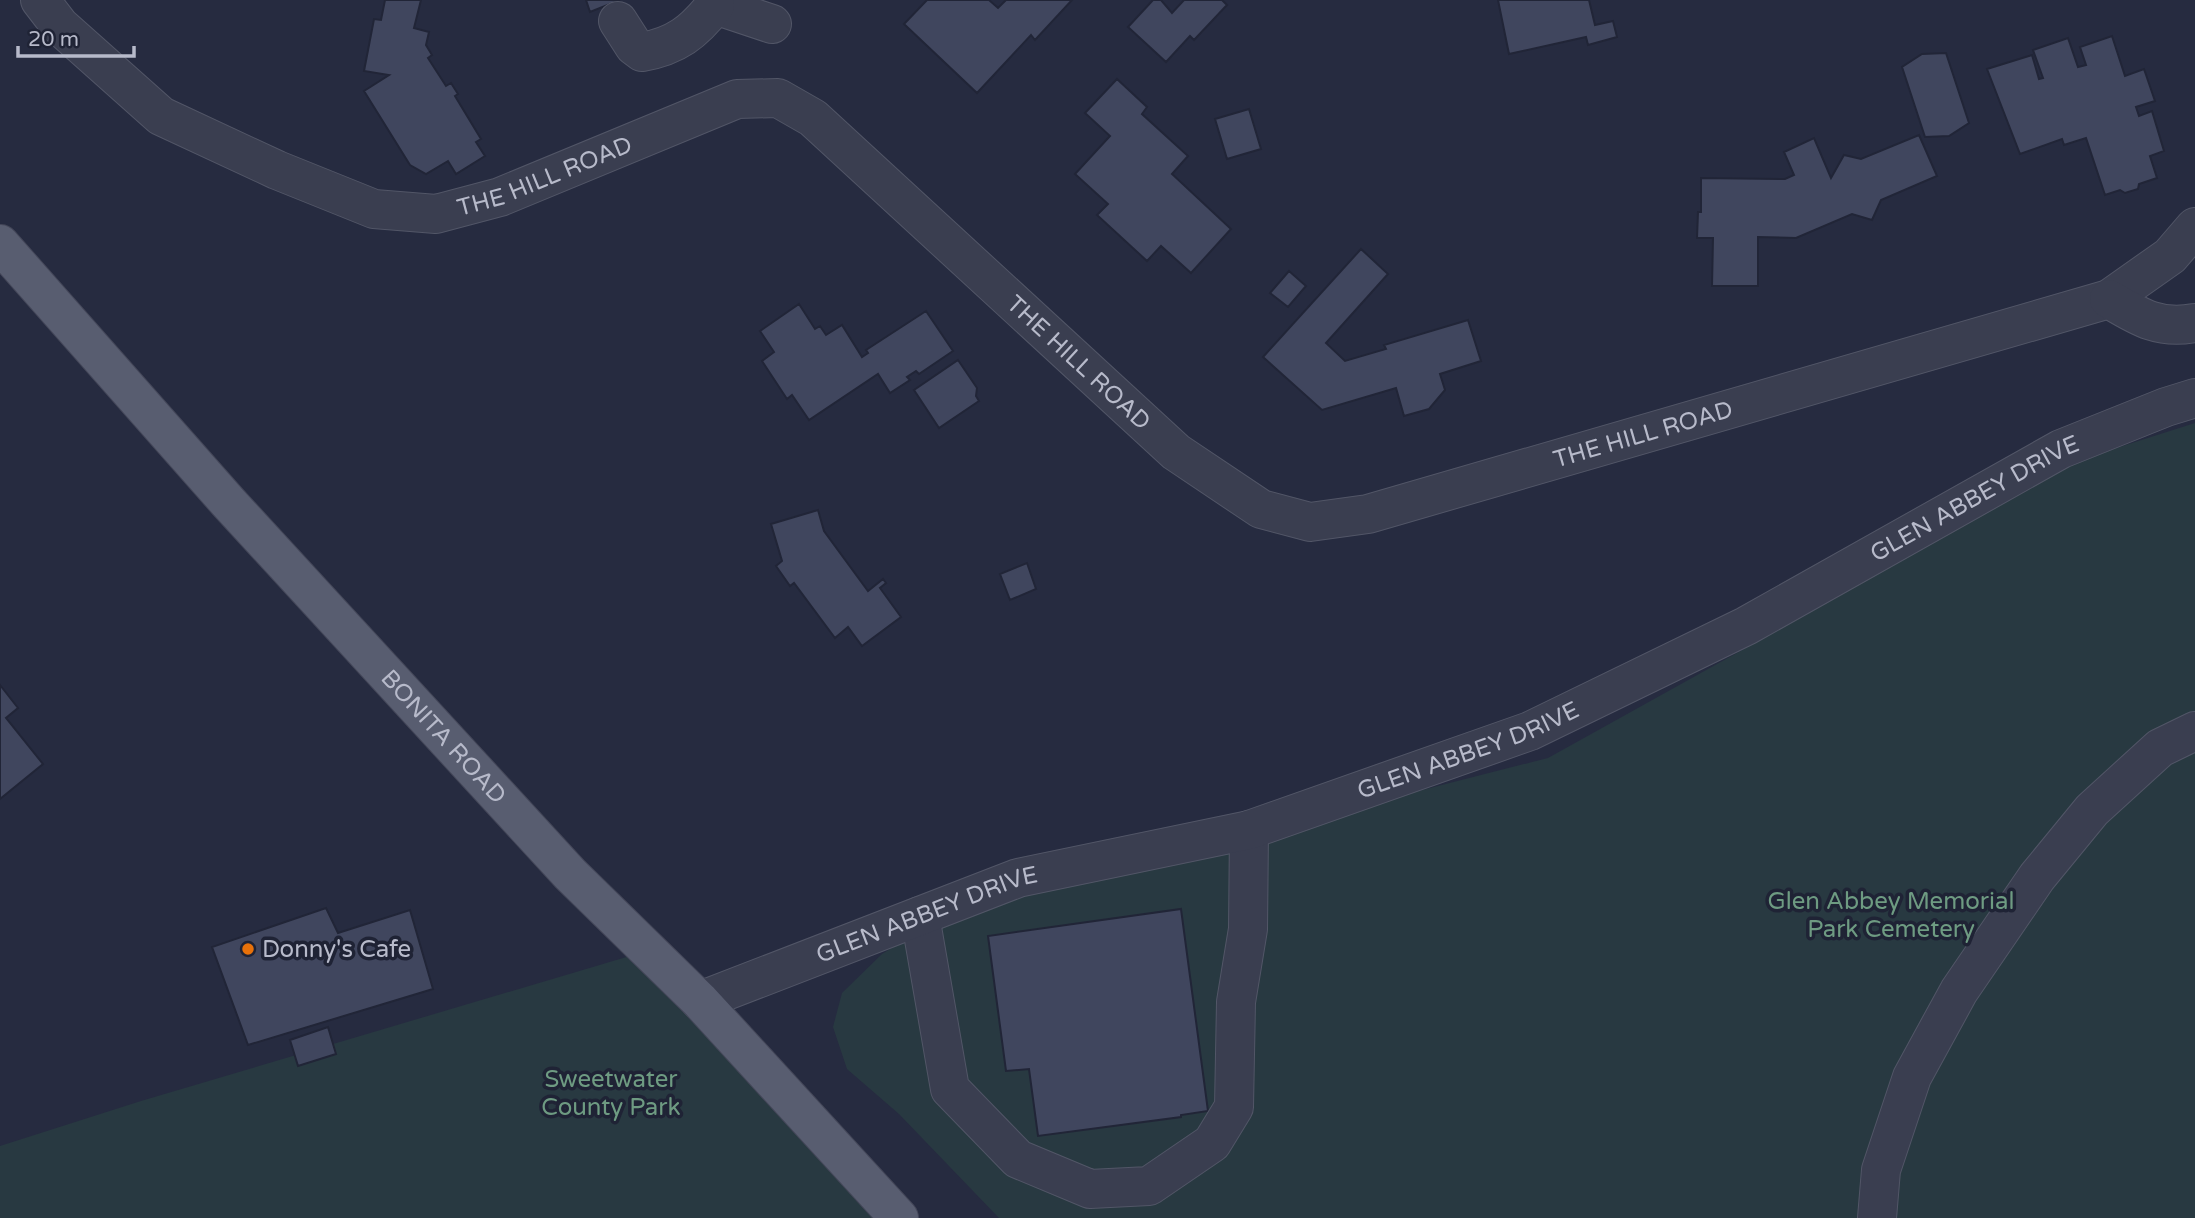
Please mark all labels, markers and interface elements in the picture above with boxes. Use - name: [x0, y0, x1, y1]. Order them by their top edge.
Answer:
- scale bar: [18, 14, 133, 58]
- text: 20 m: [28, 27, 79, 52]
- street label: THE HILL ROAD: [454, 130, 637, 223]
- street label: THE HILL ROAD: [1000, 290, 1156, 436]
- street label: THE HILL ROAD: [1550, 395, 1736, 474]
- street label: GLEN ABBEY DRIVE: [1865, 429, 2083, 568]
- street label: BONITA ROAD: [375, 664, 512, 810]
- street label: GLEN ABBEY DRIVE: [1353, 695, 1584, 806]
- street label: GLEN ABBEY DRIVE: [812, 860, 1040, 970]
- park label: Glen Abbey Memorial Park Cemetery: [1768, 887, 2014, 944]
- place label: Donny's Cafe: [262, 935, 411, 964]
- marker: Donny's Cafe: [240, 941, 256, 957]
- park label: Sweetwater County Park: [541, 1065, 681, 1122]

